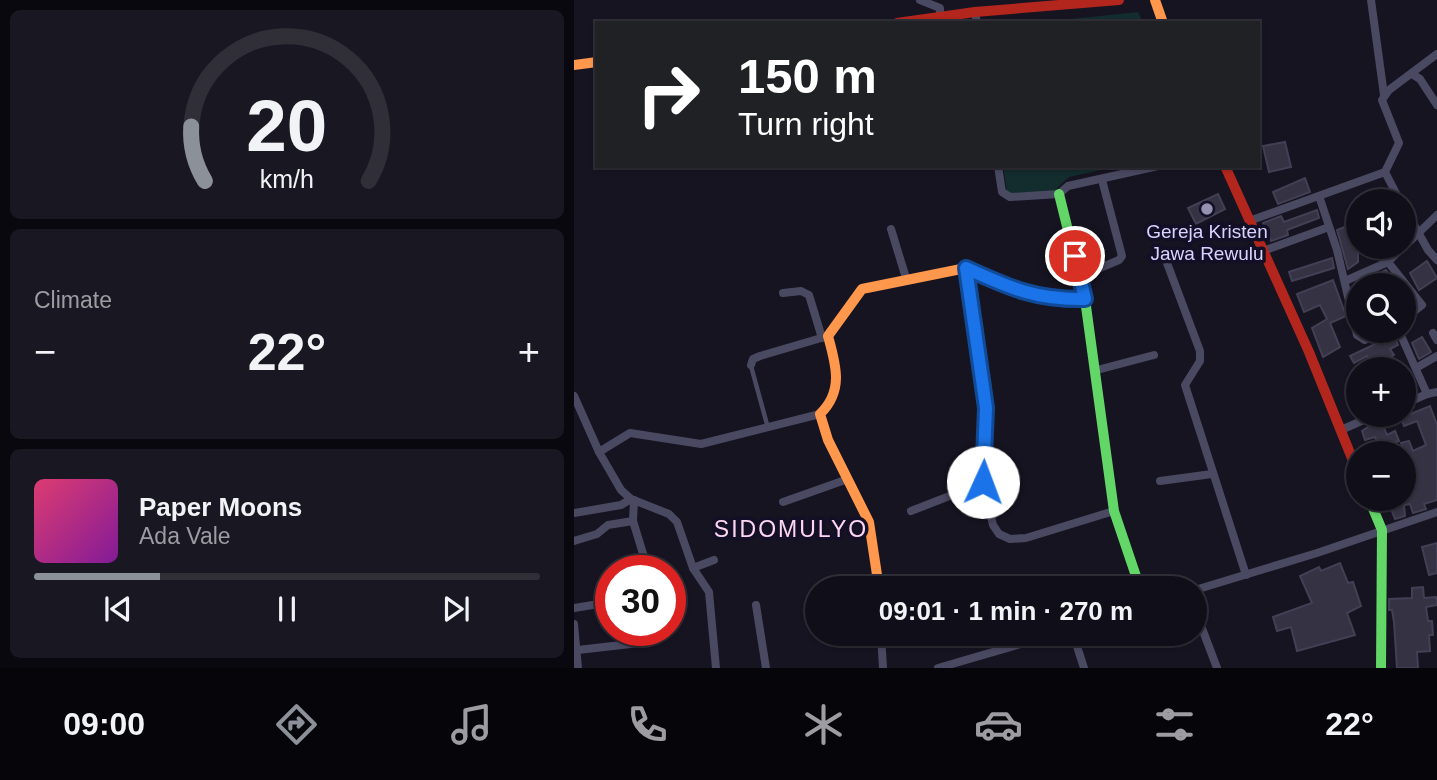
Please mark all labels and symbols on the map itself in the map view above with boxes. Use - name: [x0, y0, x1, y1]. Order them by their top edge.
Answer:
- marker: Gereja Kristen Jawa Rewulu: [1199, 201, 1215, 217]
- place label: Gereja Kristen Jawa Rewulu: [1146, 221, 1268, 264]
- pin: [1045, 226, 1105, 286]
- position arrow: [946, 445, 1020, 519]
- district label: SIDOMULYO: [714, 516, 868, 542]
- speed limit sign: 30: [595, 555, 686, 646]

